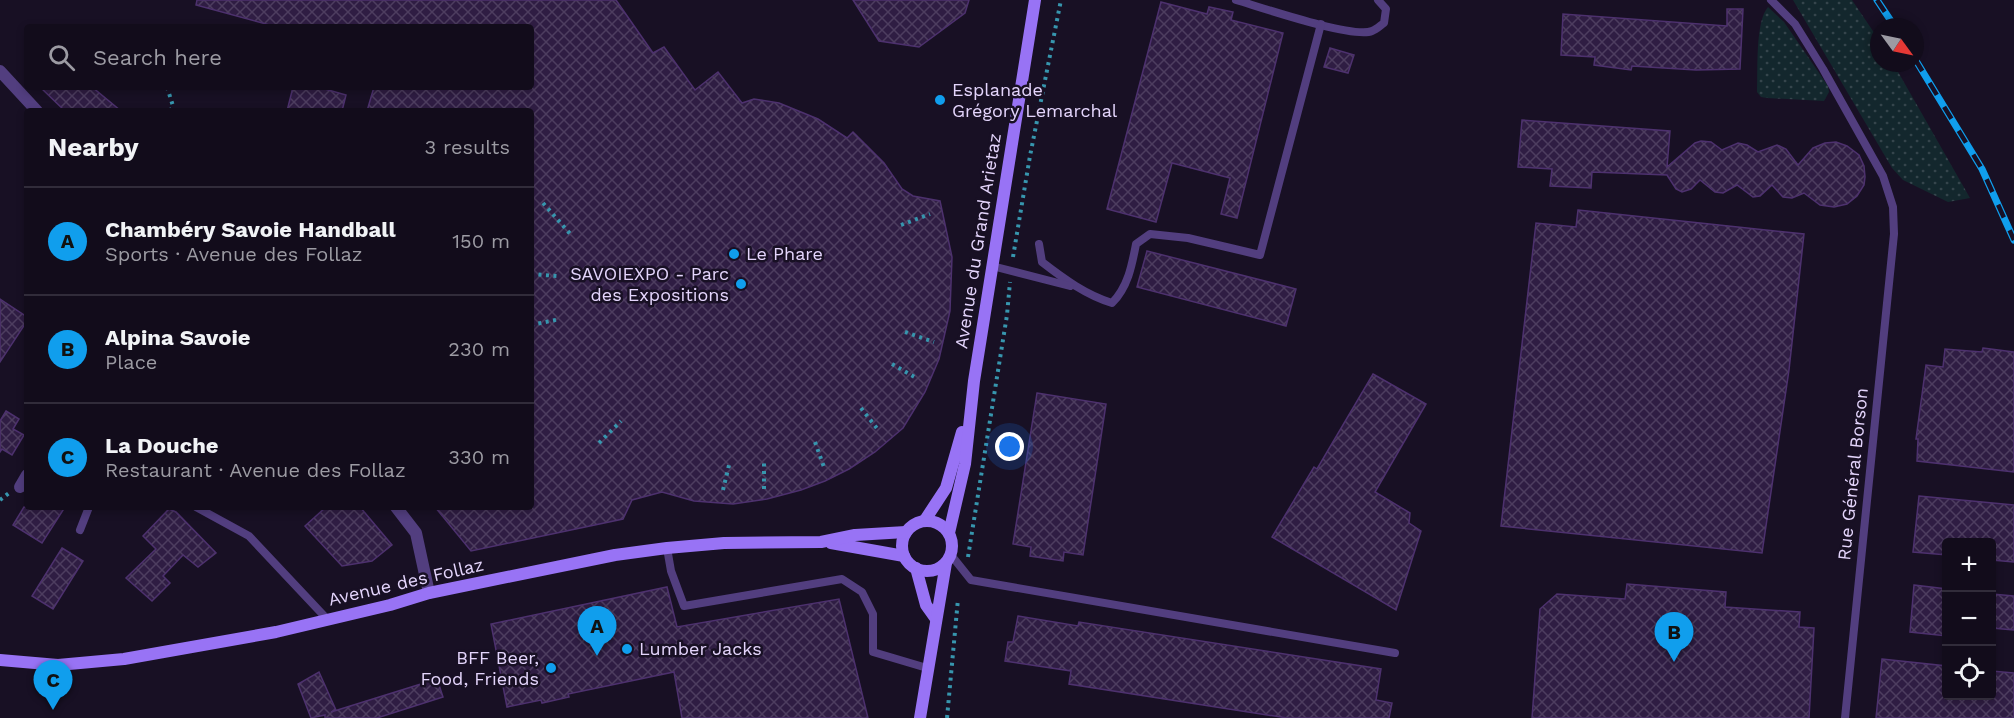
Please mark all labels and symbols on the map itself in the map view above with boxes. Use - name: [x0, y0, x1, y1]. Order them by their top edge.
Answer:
- north arrow: [1870, 18, 1924, 72]
- place label: Esplanade Grégory Lemarchal: [952, 79, 1118, 121]
- marker: Esplanade Grégory Lemarchal: [933, 93, 947, 107]
- street label: Avenue du Grand Arietaz: [950, 132, 1005, 350]
- place label: Le Phare: [746, 243, 823, 264]
- marker: Le Phare: [727, 247, 741, 261]
- place label: SAVOIEXPO - Parc des Expositions: [570, 263, 729, 305]
- marker: SAVOIEXPO - Parc des Expositions: [734, 277, 748, 291]
- street label: Rue Général Borson: [1833, 387, 1872, 561]
- your location: [995, 432, 1024, 461]
- street label: Avenue des Follaz: [326, 553, 486, 610]
- pin: A: [578, 606, 616, 656]
- pin: B: [1654, 612, 1694, 662]
- place label: Lumber Jacks: [639, 638, 762, 659]
- marker: Lumber Jacks: [620, 642, 634, 656]
- place label: BFF Beer, Food, Friends: [421, 647, 539, 689]
- pin: C: [34, 660, 72, 710]
- marker: BFF Beer, Food, Friends: [544, 661, 558, 675]

